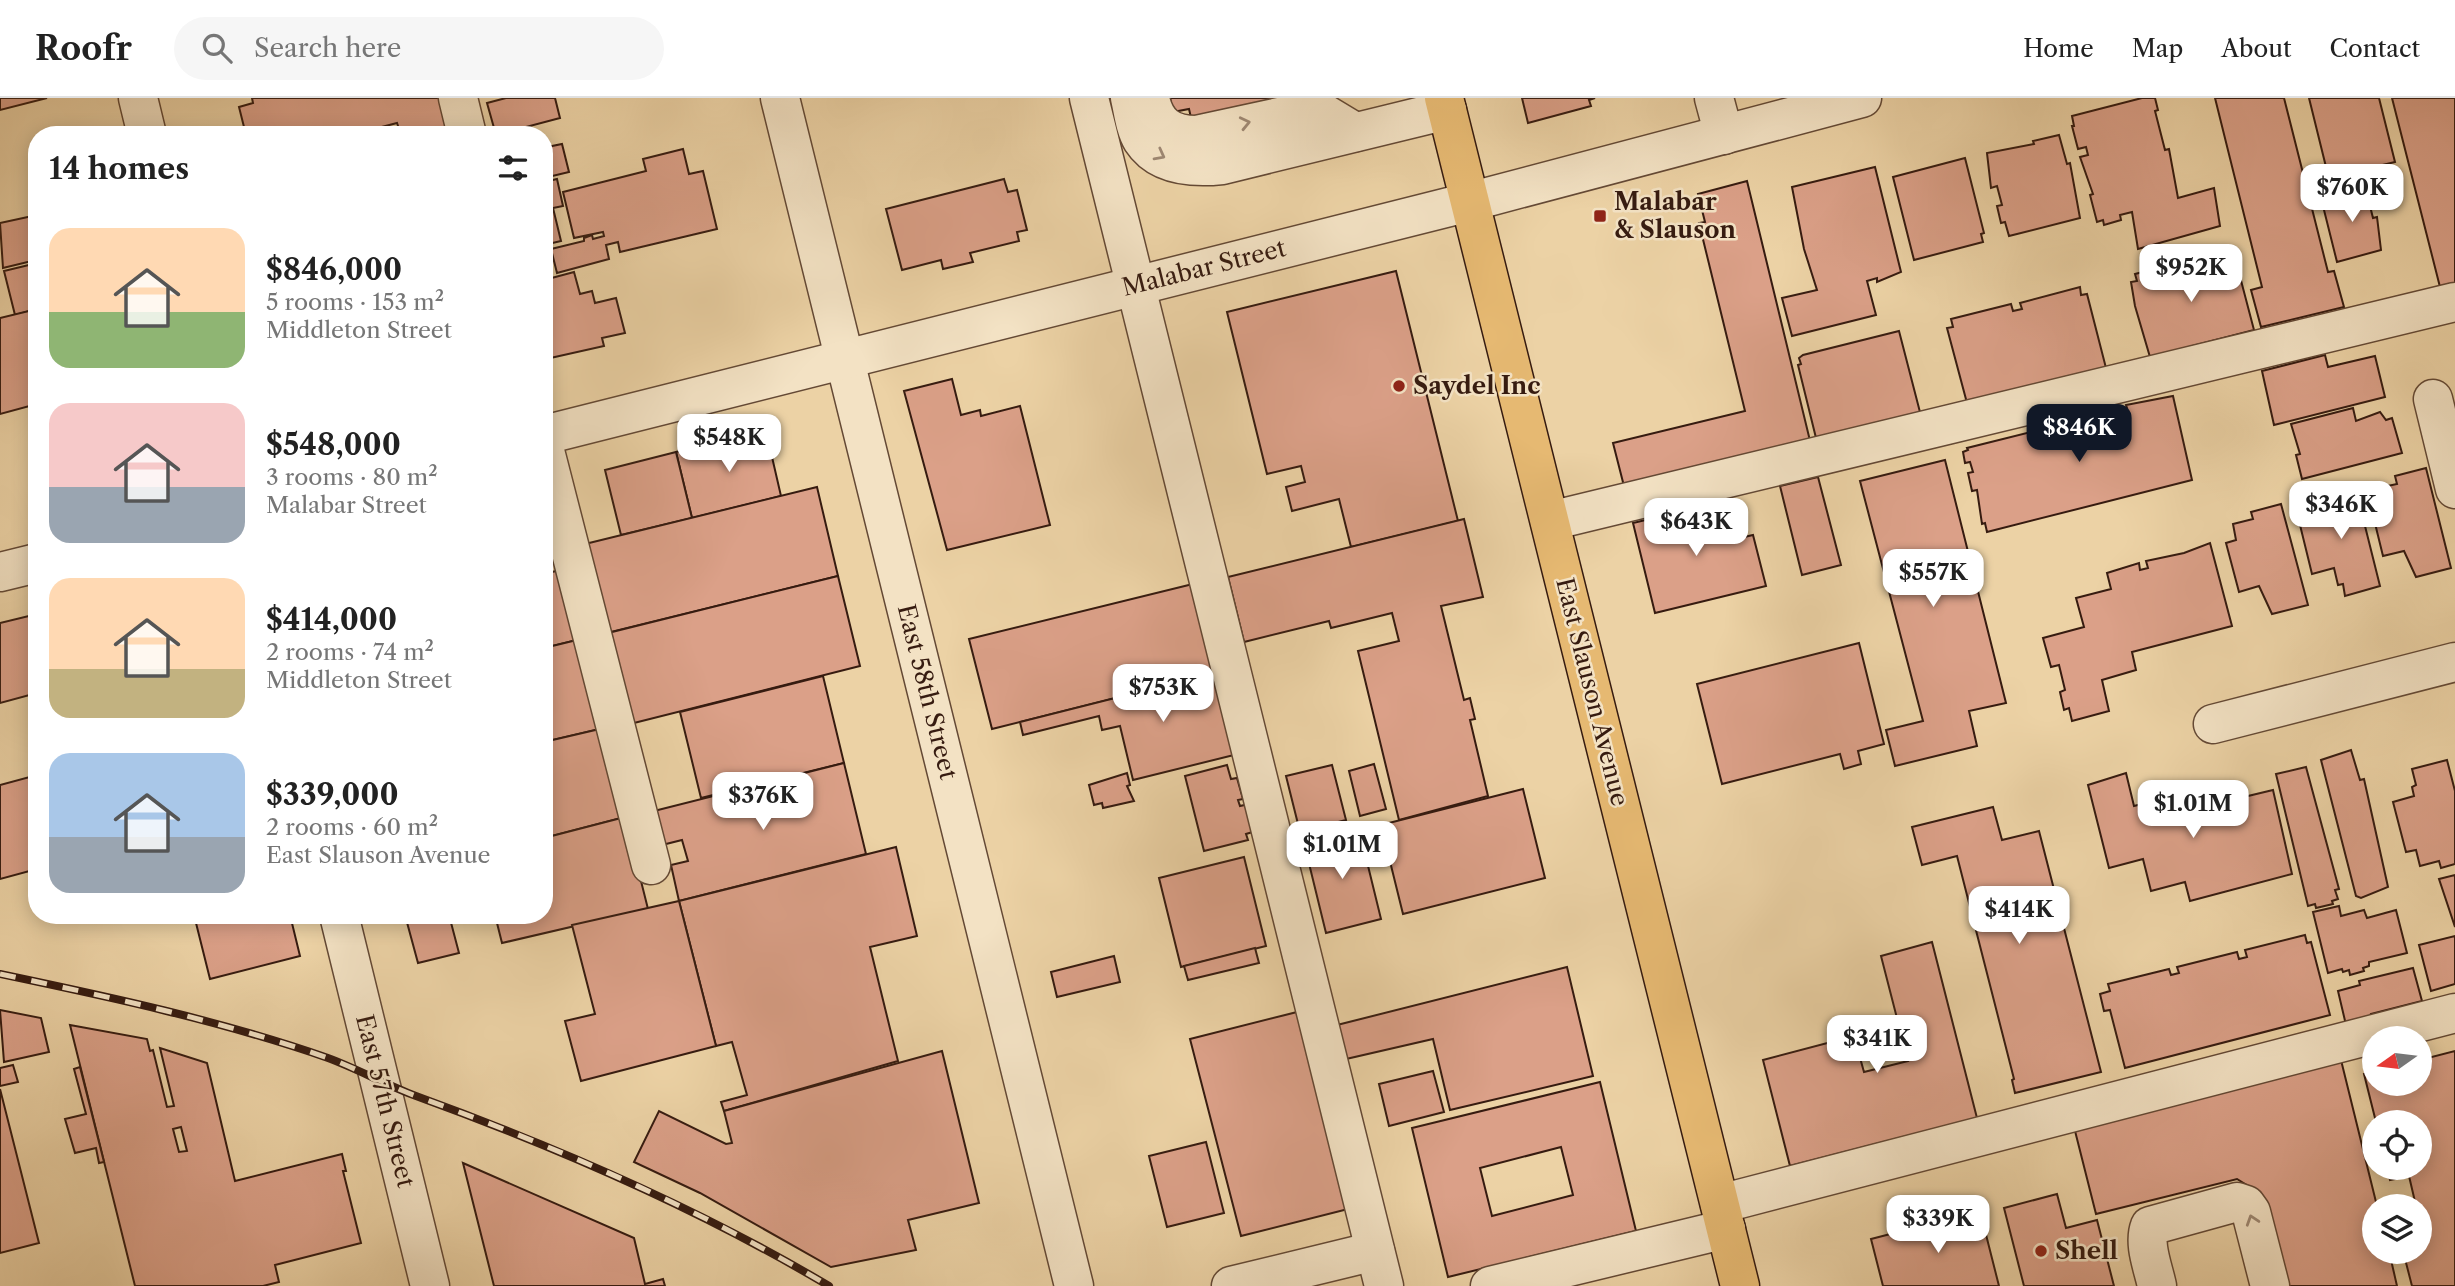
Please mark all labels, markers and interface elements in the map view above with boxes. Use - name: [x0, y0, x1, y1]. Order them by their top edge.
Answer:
- search box: [174, 17, 664, 80]
- text: Roofr: [35, 28, 132, 69]
- icon: search: [198, 29, 236, 67]
- text: Search here: [254, 32, 401, 64]
- text: Home: [2023, 34, 2094, 63]
- text: Map: [2132, 34, 2183, 63]
- text: About: [2221, 34, 2292, 63]
- text: Contact: [2330, 34, 2420, 63]
- one-way arrow: [1239, 117, 1251, 131]
- one-way arrow: [1153, 147, 1166, 160]
- icon: filters: [494, 149, 532, 187]
- text: 14 homes: [49, 150, 189, 187]
- pin: $760K: [2303, 164, 2401, 224]
- text: $760K: [2316, 173, 2388, 201]
- place label: Malabar & Slauson: [1614, 187, 1737, 244]
- marker: Malabar & Slauson: [1592, 208, 1608, 224]
- street label: Malabar Street: [1119, 233, 1289, 302]
- pin: $952K: [2142, 244, 2240, 304]
- text: $846,000: [266, 251, 402, 288]
- text: $952K: [2155, 253, 2227, 281]
- icon: home: [105, 256, 189, 340]
- text: 5 rooms · 153 m²: [266, 288, 444, 316]
- text: Middleton Street: [266, 316, 452, 344]
- place label: Saydel Inc: [1413, 371, 1540, 400]
- marker: Saydel Inc: [1391, 378, 1407, 394]
- pin: $846K: [2030, 404, 2128, 464]
- text: $846K: [2043, 413, 2115, 441]
- pin: $548K: [680, 414, 778, 474]
- text: $548K: [693, 423, 765, 451]
- text: $548,000: [266, 426, 401, 463]
- icon: home: [105, 431, 189, 515]
- text: 3 rooms · 80 m²: [266, 463, 438, 491]
- pin: $346K: [2292, 482, 2390, 541]
- text: $346K: [2305, 490, 2377, 518]
- text: Malabar Street: [266, 491, 427, 519]
- pin: $643K: [1647, 498, 1745, 558]
- text: $643K: [1660, 507, 1732, 535]
- pin: $557K: [1884, 550, 1982, 609]
- text: $557K: [1899, 558, 1967, 586]
- street label: East Slauson Avenue: [1550, 575, 1635, 809]
- text: $414,000: [266, 601, 397, 638]
- street label: East 58th Street: [892, 601, 963, 783]
- icon: home: [105, 606, 189, 690]
- text: 2 rooms · 74 m²: [266, 638, 434, 666]
- pin: $753K: [1114, 664, 1212, 724]
- text: Middleton Street: [266, 666, 452, 694]
- text: $753K: [1129, 673, 1197, 701]
- pin: $376K: [714, 772, 812, 832]
- text: $339,000: [266, 776, 399, 813]
- pin: $1.01M: [2136, 780, 2250, 840]
- icon: home: [105, 781, 189, 865]
- text: $376K: [728, 781, 798, 809]
- text: $1.01M: [2154, 789, 2232, 817]
- text: 2 rooms · 60 m²: [266, 813, 438, 841]
- pin: $1.01M: [1285, 822, 1399, 881]
- text: $1.01M: [1303, 830, 1381, 858]
- text: East Slauson Avenue: [266, 841, 491, 869]
- pin: $414K: [1970, 886, 2068, 946]
- text: $414K: [1985, 895, 2053, 923]
- street label: East 57th Street: [350, 1011, 421, 1191]
- pin: $341K: [1828, 1016, 1926, 1075]
- text: $341K: [1843, 1024, 1911, 1052]
- north arrow: [2362, 1026, 2432, 1096]
- map controls: [2362, 1026, 2432, 1264]
- button: locate: [2362, 1110, 2432, 1180]
- button: layers: [2362, 1194, 2432, 1264]
- pin: $339K: [1889, 1196, 1987, 1255]
- text: $339K: [1903, 1204, 1973, 1232]
- one-way arrow: [2246, 1215, 2260, 1227]
- place label: Shell: [2055, 1236, 2118, 1265]
- marker: Shell: [2033, 1243, 2049, 1259]

